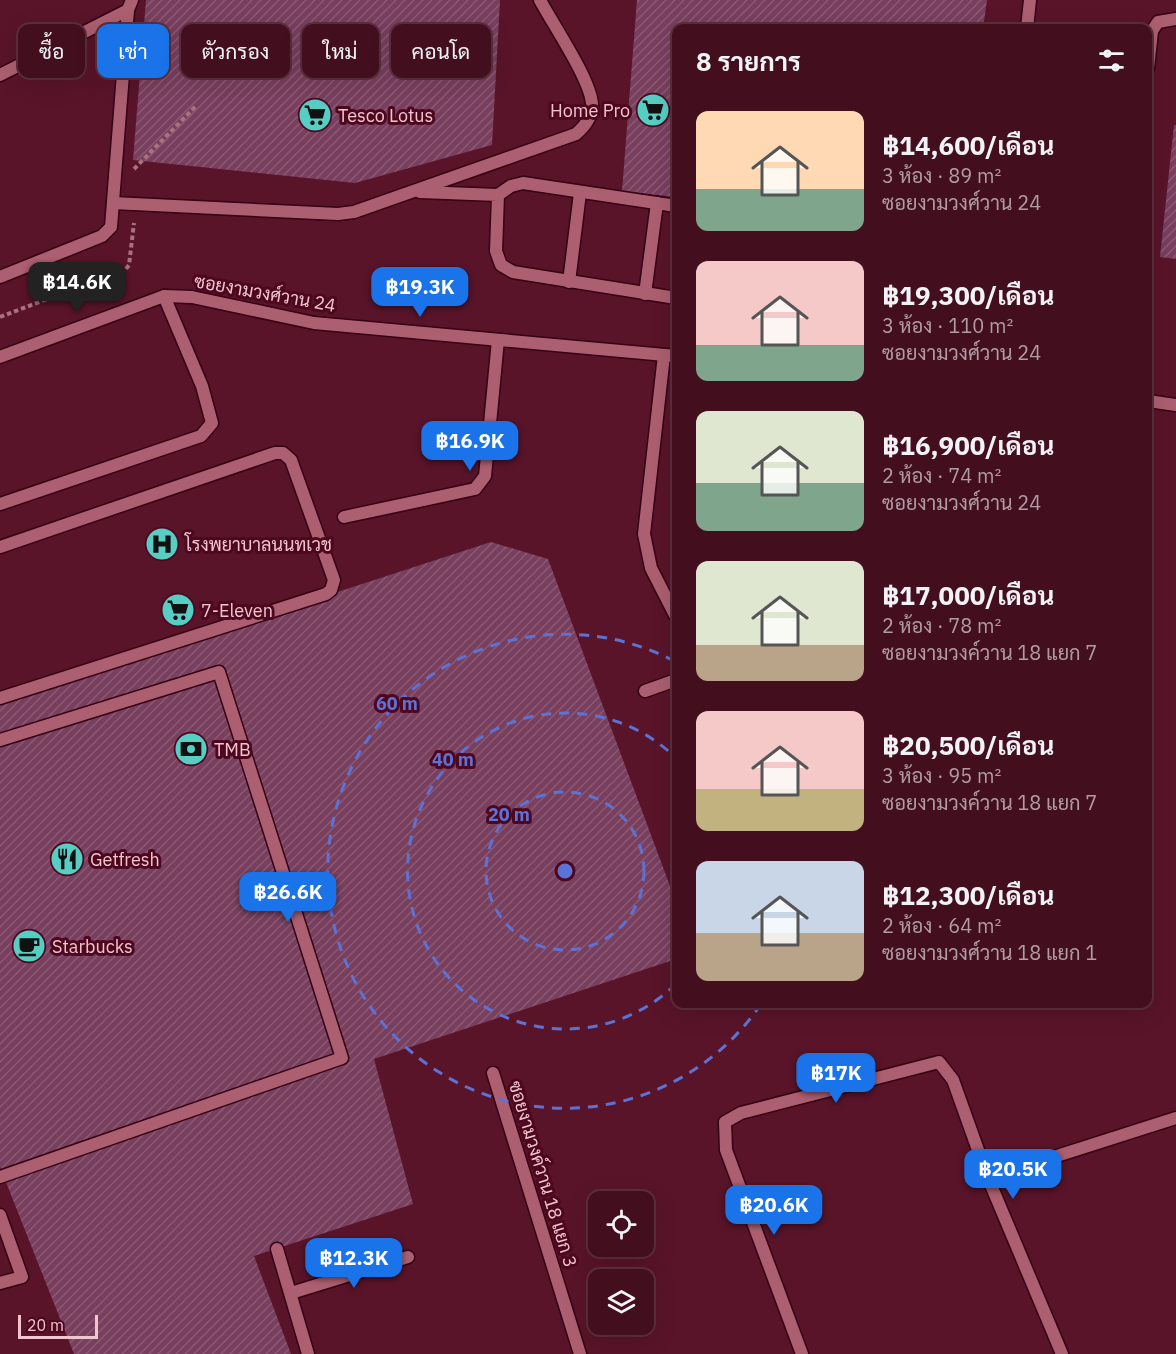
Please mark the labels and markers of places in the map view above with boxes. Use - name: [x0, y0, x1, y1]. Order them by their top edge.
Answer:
- supermarket icon: Home Pro: [635, 92, 671, 128]
- supermarket icon: Tesco Lotus: [297, 97, 333, 133]
- place label: Home Pro: [550, 99, 630, 122]
- place label: Tesco Lotus: [338, 104, 433, 127]
- pin: ฿14.6K: [28, 262, 126, 313]
- pin: ฿19.3K: [371, 267, 469, 318]
- pin: ฿16.9K: [421, 421, 519, 472]
- hospital icon: โรงพยาบาลนนทเวช: [144, 526, 180, 562]
- place label: โรงพยาบาลนนทเวช: [184, 532, 332, 556]
- supermarket icon: 7-Eleven: [160, 592, 196, 628]
- place label: 7-Eleven: [201, 599, 273, 622]
- bank icon: TMB: [173, 731, 209, 767]
- place label: TMB: [214, 738, 251, 761]
- restaurant icon: Getfresh: [49, 841, 85, 877]
- place label: Getfresh: [90, 848, 160, 871]
- centre of rings: [555, 861, 575, 881]
- pin: ฿26.6K: [239, 872, 337, 923]
- cafe icon: Starbucks: [11, 928, 47, 964]
- place label: Starbucks: [52, 935, 133, 958]
- pin: ฿17K: [800, 1053, 872, 1104]
- pin: ฿20.5K: [964, 1149, 1062, 1200]
- pin: ฿20.6K: [725, 1185, 823, 1236]
- pin: ฿12.3K: [305, 1238, 403, 1289]

